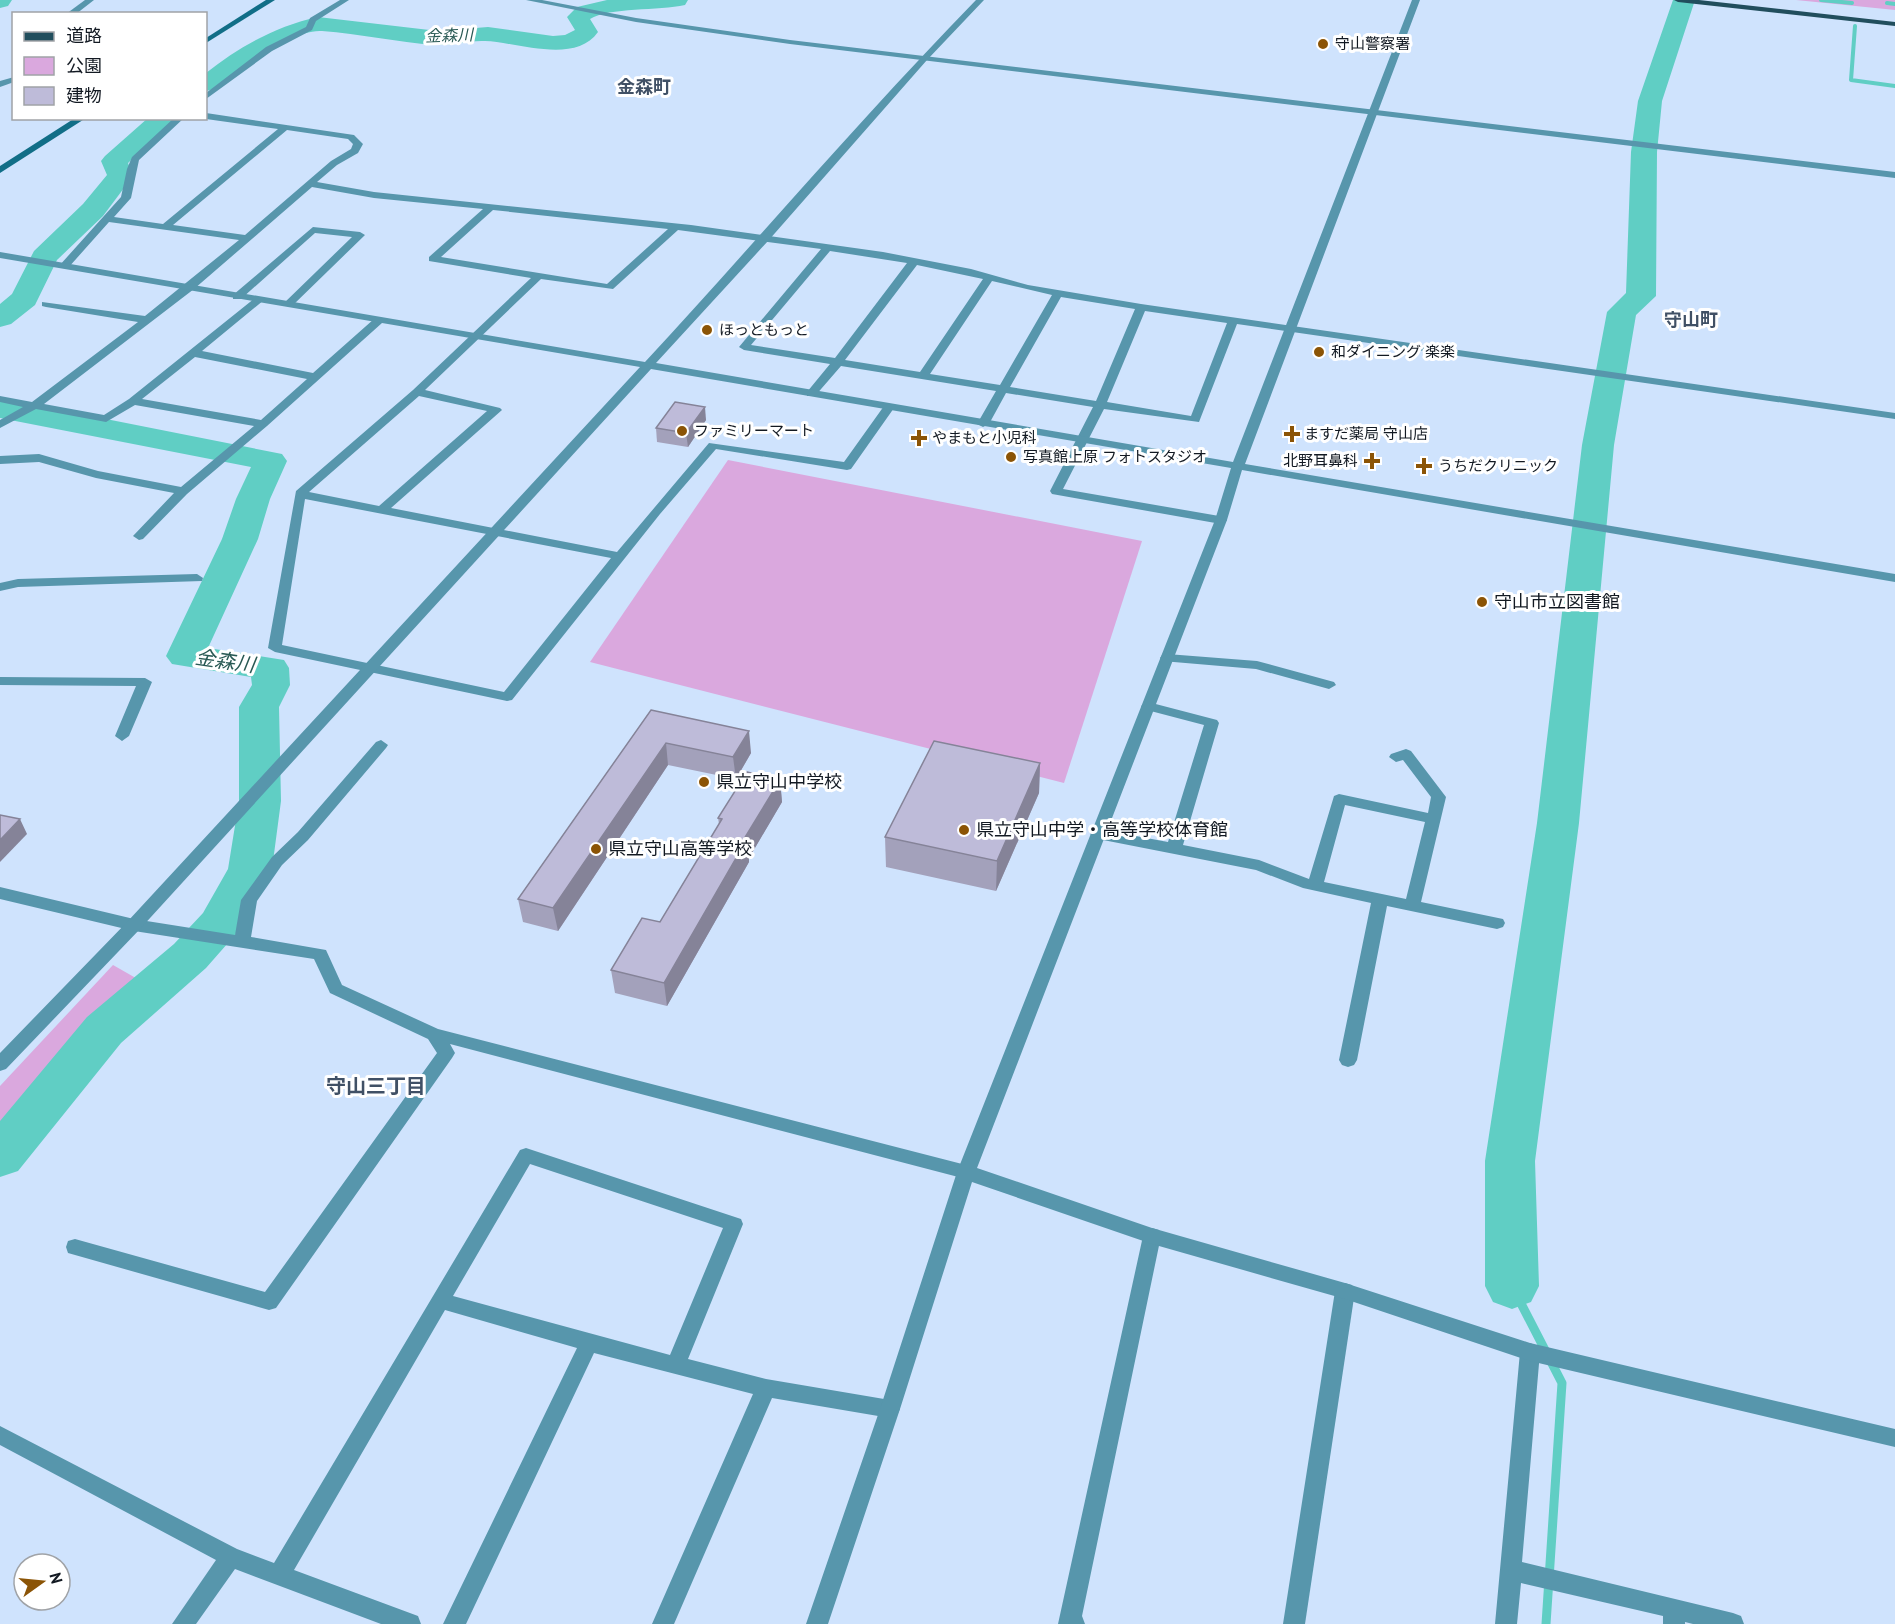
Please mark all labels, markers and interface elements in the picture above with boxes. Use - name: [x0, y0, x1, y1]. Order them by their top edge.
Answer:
- legend: [12, 12, 207, 120]
- text: 道路: [66, 24, 102, 47]
- water label: 金森川: [425, 24, 475, 46]
- place label: 守山警察署: [1335, 34, 1410, 53]
- marker: 守山警察署: [1316, 37, 1330, 51]
- text: 公園: [66, 54, 102, 77]
- district label: 金森町: [617, 75, 671, 98]
- text: 建物: [66, 84, 102, 107]
- district label: 守山町: [1664, 308, 1718, 331]
- place label: ほっともっと: [719, 320, 809, 339]
- marker: ほっともっと: [700, 323, 714, 337]
- place label: 和ダイニング 楽楽: [1331, 342, 1455, 361]
- marker: 和ダイニング 楽楽: [1312, 345, 1326, 359]
- place label: ファミリーマート: [694, 421, 814, 440]
- marker: ファミリーマート: [675, 424, 689, 438]
- place label: ますだ薬局 守山店: [1304, 424, 1428, 443]
- marker: ますだ薬局 守山店: [1285, 427, 1299, 441]
- place label: やまもと小児科: [932, 428, 1037, 447]
- marker: やまもと小児科: [910, 429, 928, 447]
- place label: 写真館上原 フォトスタジオ: [1023, 447, 1207, 466]
- marker: 写真館上原 フォトスタジオ: [1004, 450, 1018, 464]
- place label: 北野耳鼻科: [1283, 451, 1358, 470]
- marker: 北野耳鼻科: [1363, 452, 1381, 470]
- place label: うちだクリニック: [1438, 456, 1558, 475]
- marker: うちだクリニック: [1415, 457, 1433, 475]
- place label: 守山市立図書館: [1494, 590, 1620, 613]
- marker: 守山市立図書館: [1475, 595, 1489, 609]
- water label: 金森川: [193, 644, 258, 678]
- place label: 県立守山中学校: [716, 770, 842, 793]
- marker: 県立守山中学校: [697, 775, 711, 789]
- place label: 県立守山中学・高等学校体育館: [976, 818, 1228, 841]
- marker: 県立守山中学・高等学校体育館: [957, 823, 971, 837]
- place label: 県立守山高等学校: [608, 837, 752, 860]
- marker: 県立守山高等学校: [589, 842, 603, 856]
- district label: 守山三丁目: [326, 1073, 426, 1099]
- north arrow: [12, 1552, 72, 1612]
- text: N: [45, 1570, 68, 1586]

